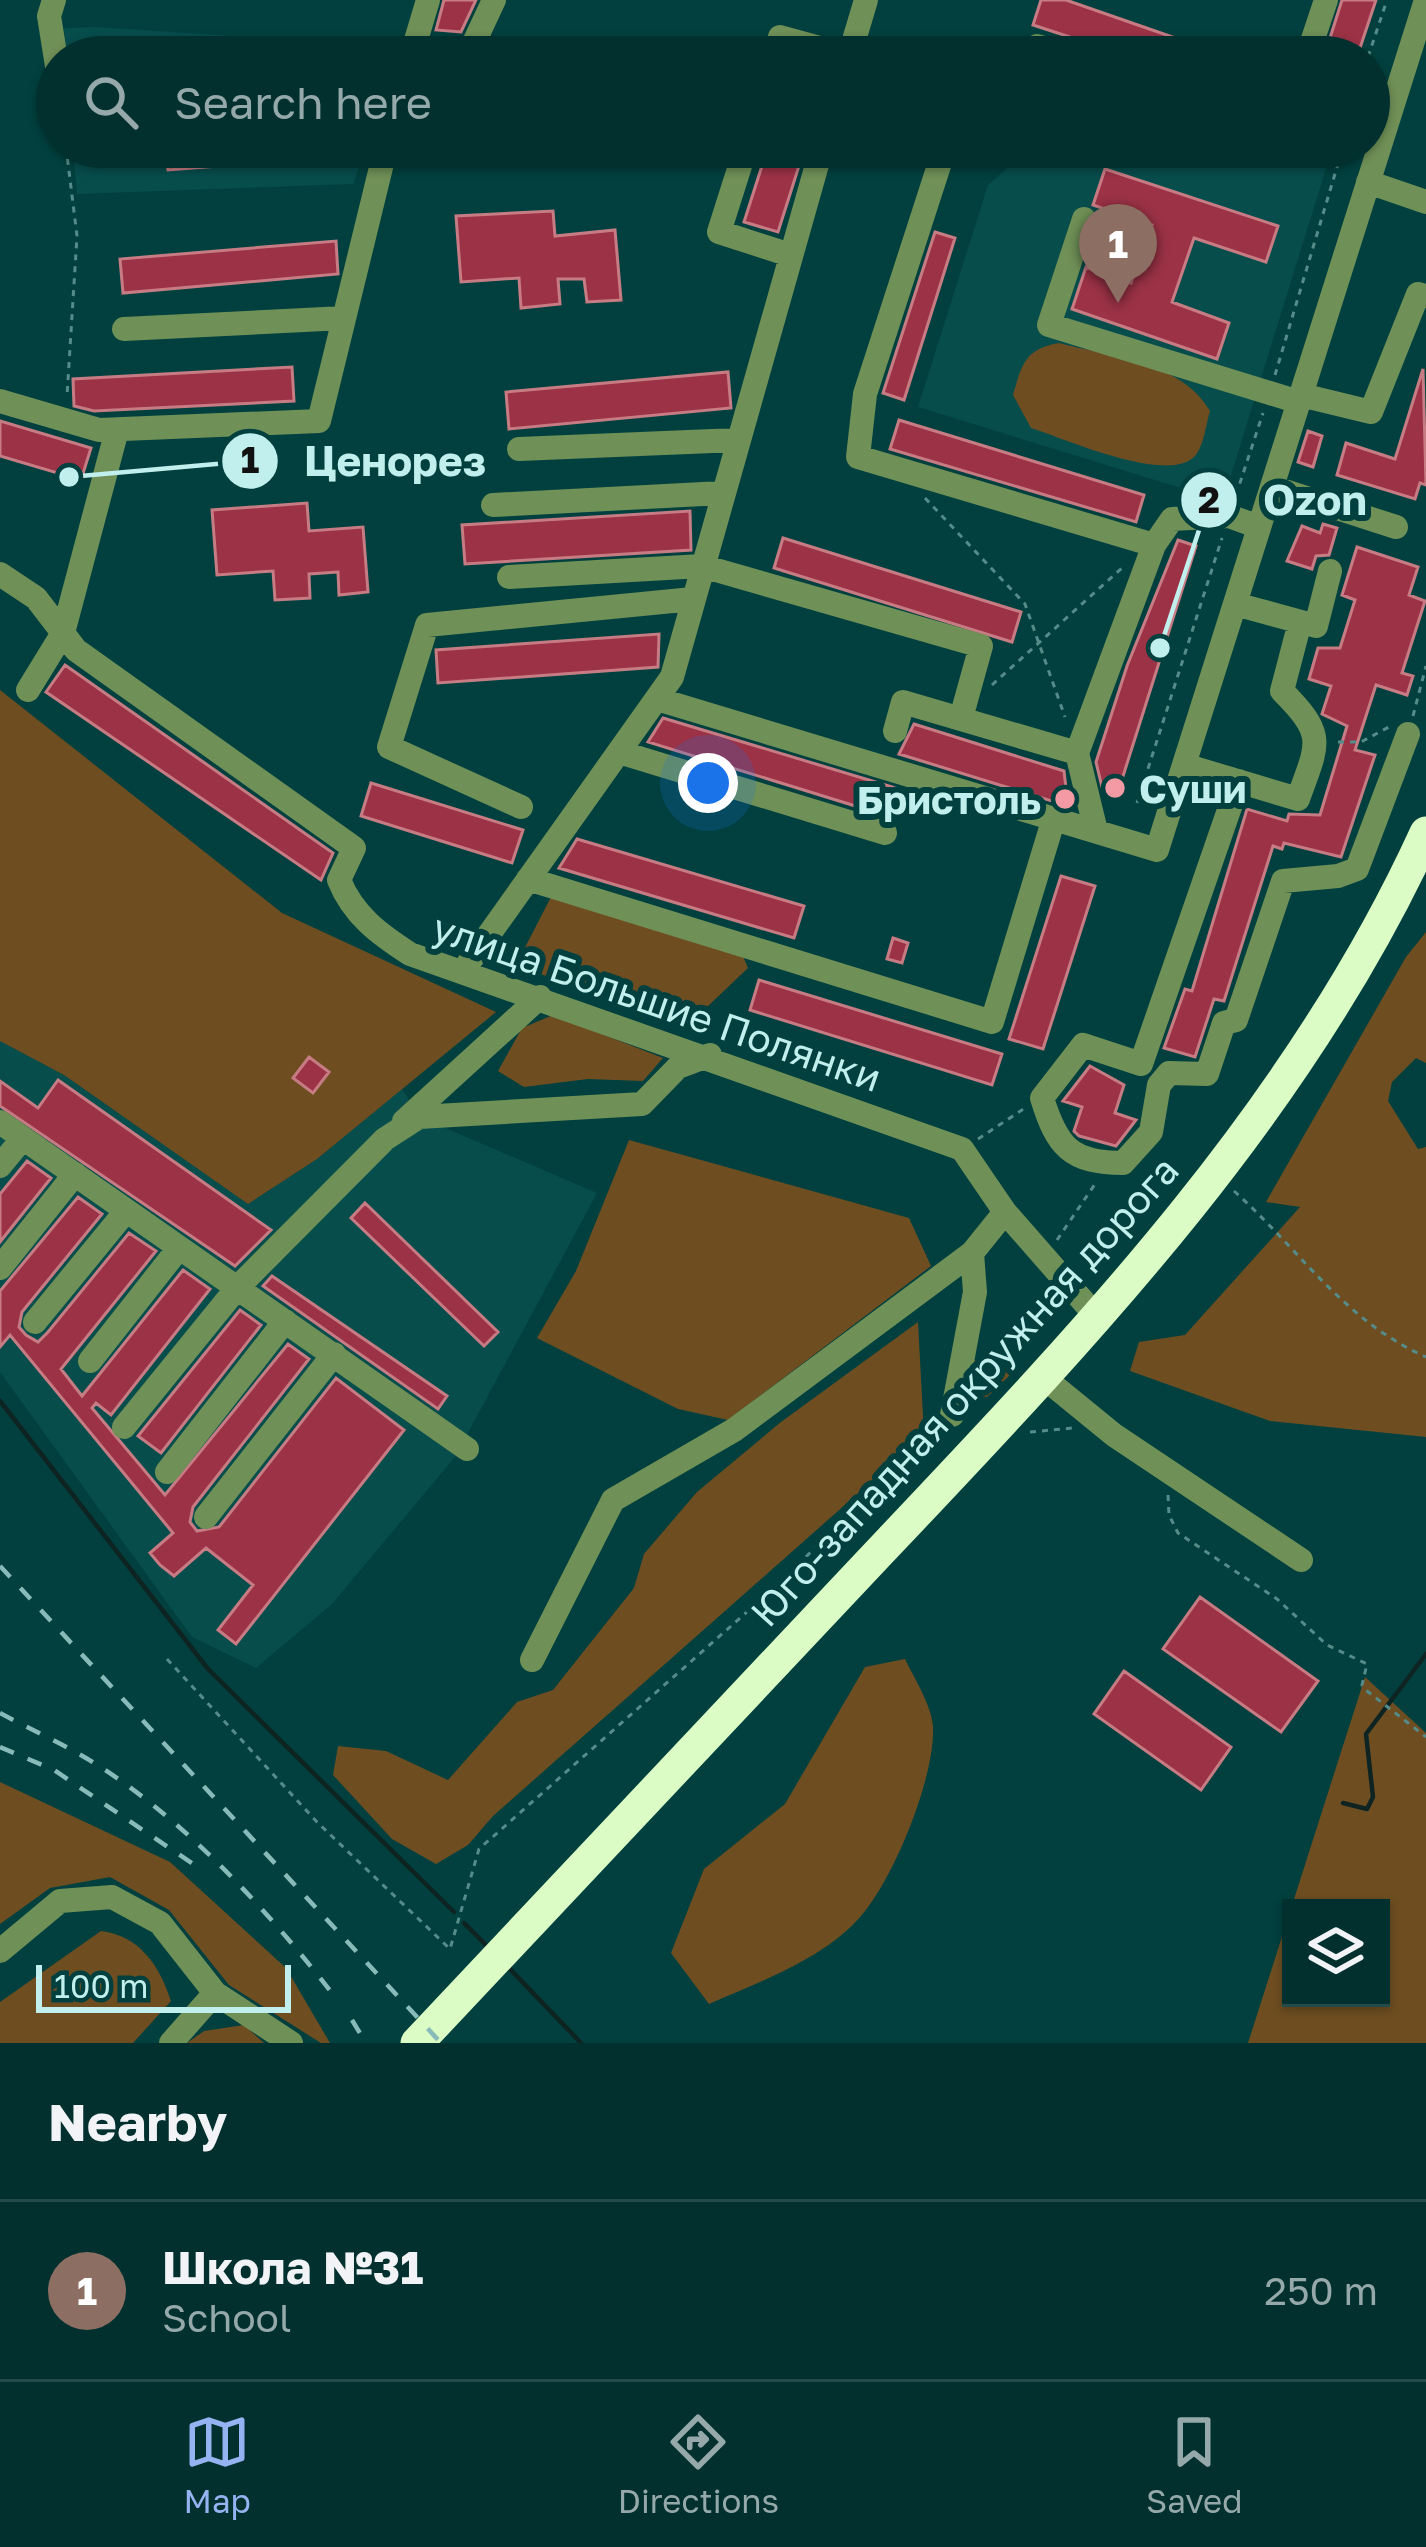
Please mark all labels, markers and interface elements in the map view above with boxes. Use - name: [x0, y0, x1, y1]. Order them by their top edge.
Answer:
- search box: [36, 36, 1390, 168]
- icon: search: [78, 69, 144, 135]
- text: Search here: [174, 75, 432, 129]
- pin: 1: [1079, 204, 1157, 303]
- callout: Ценорез: [220, 422, 510, 500]
- text: Ценорез: [304, 435, 486, 485]
- text: 1: [241, 438, 259, 481]
- callout: Ozon: [1179, 461, 1391, 539]
- text: Ozon: [1263, 474, 1367, 524]
- text: 2: [1198, 478, 1220, 521]
- your location: [678, 753, 738, 813]
- place label: Суши: [1139, 765, 1247, 812]
- marker: Суши: [1102, 775, 1128, 801]
- place label: Бристоль: [857, 776, 1041, 823]
- marker: Бристоль: [1052, 786, 1078, 812]
- street label: улица Большие Полянки: [427, 903, 887, 1101]
- street label: Юго-западная окружная дорога: [740, 1146, 1188, 1636]
- map controls: [1282, 1899, 1390, 2007]
- button: layers: [1282, 1899, 1390, 2007]
- scale bar: [36, 1959, 291, 2012]
- text: 100 m: [54, 1966, 148, 2005]
- text: Nearby: [48, 2091, 227, 2152]
- text: Школа №31: [162, 2240, 424, 2294]
- text: 1: [77, 2267, 97, 2314]
- text: 250 m: [1264, 2267, 1378, 2314]
- text: School: [162, 2294, 291, 2341]
- tab: Map: [184, 2409, 251, 2520]
- tab: Directions: [618, 2409, 779, 2520]
- tab: Saved: [1146, 2409, 1242, 2520]

